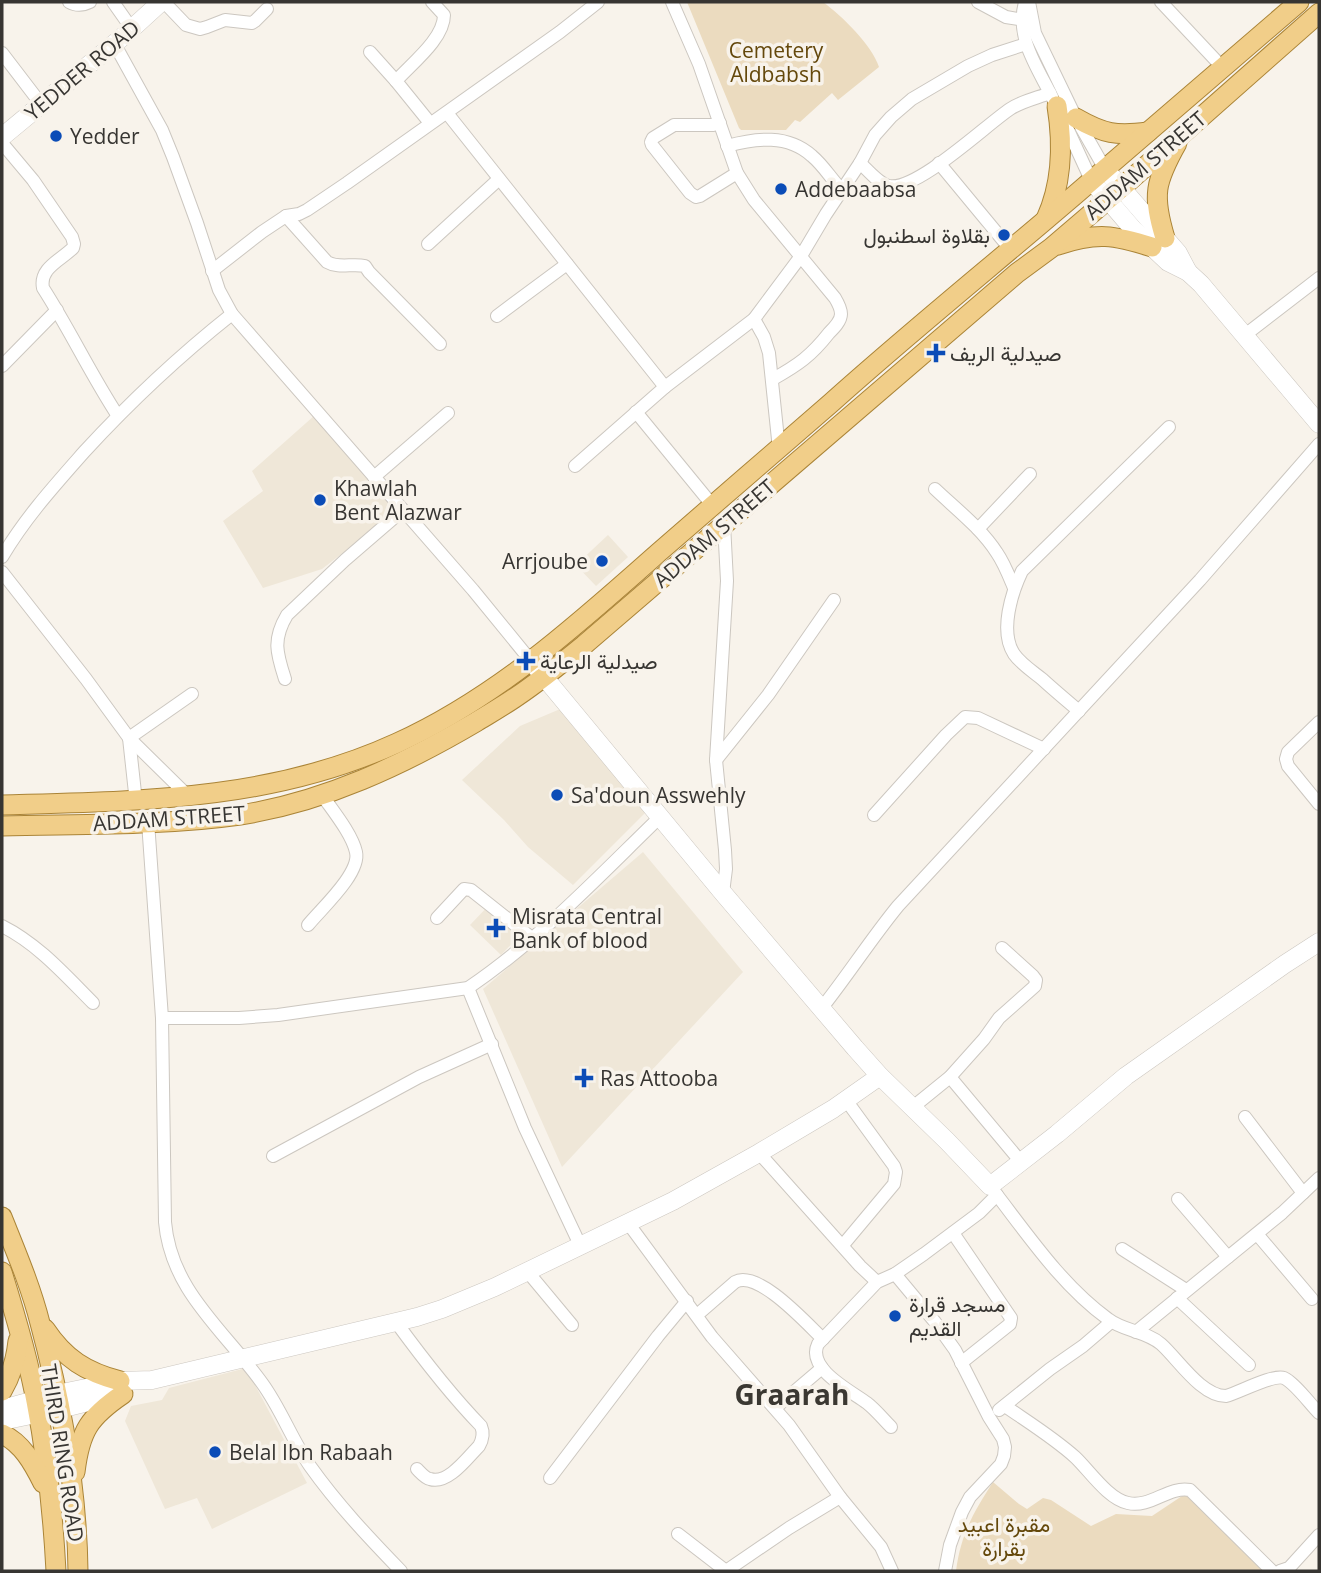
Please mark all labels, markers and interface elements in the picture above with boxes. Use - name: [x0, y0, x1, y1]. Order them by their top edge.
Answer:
- street label: YEDDER ROAD: [19, 14, 145, 126]
- park label: Cemetery Aldbabsh: [729, 36, 824, 88]
- street label: ADDAM STREET: [1078, 104, 1212, 226]
- place label: Yedder: [70, 122, 140, 150]
- marker: Yedder: [48, 128, 64, 144]
- place label: Addebaabsa: [795, 175, 916, 203]
- marker: Addebaabsa: [773, 181, 789, 197]
- place label: بقلاوة اسطنبول: [863, 221, 990, 249]
- marker: بقلاوة اسطنبول: [996, 227, 1012, 243]
- place label: صيدلية الريف: [950, 339, 1061, 367]
- marker: صيدلية الريف: [928, 345, 944, 361]
- street label: ADDAM STREET: [647, 472, 781, 594]
- place label: Khawlah Bent Alazwar: [334, 474, 462, 526]
- marker: Khawlah Bent Alazwar: [312, 492, 328, 508]
- place label: Arrjoube: [502, 547, 588, 575]
- marker: Arrjoube: [594, 553, 610, 569]
- place label: صيدلية الرعاية: [540, 647, 658, 675]
- marker: صيدلية الرعاية: [518, 653, 534, 669]
- place label: Sa'doun Asswehly: [571, 781, 746, 809]
- marker: Sa'doun Asswehly: [549, 787, 565, 803]
- street label: ADDAM STREET: [92, 799, 246, 837]
- place label: Misrata Central Bank of blood: [512, 902, 662, 954]
- marker: Misrata Central Bank of blood: [486, 918, 506, 938]
- place label: Ras Attooba: [600, 1064, 718, 1092]
- marker: Ras Attooba: [574, 1068, 594, 1088]
- place label: مسجد قرارة القديم: [909, 1290, 1005, 1343]
- marker: مسجد قرارة القديم: [887, 1308, 903, 1324]
- street label: THIRD RING ROAD: [35, 1362, 91, 1544]
- district label: Graarah: [735, 1375, 849, 1413]
- place label: Belal Ibn Rabaah: [229, 1438, 393, 1466]
- marker: Belal Ibn Rabaah: [207, 1444, 223, 1460]
- park label: مقبرة اعبيد بقرارة: [958, 1510, 1050, 1562]

